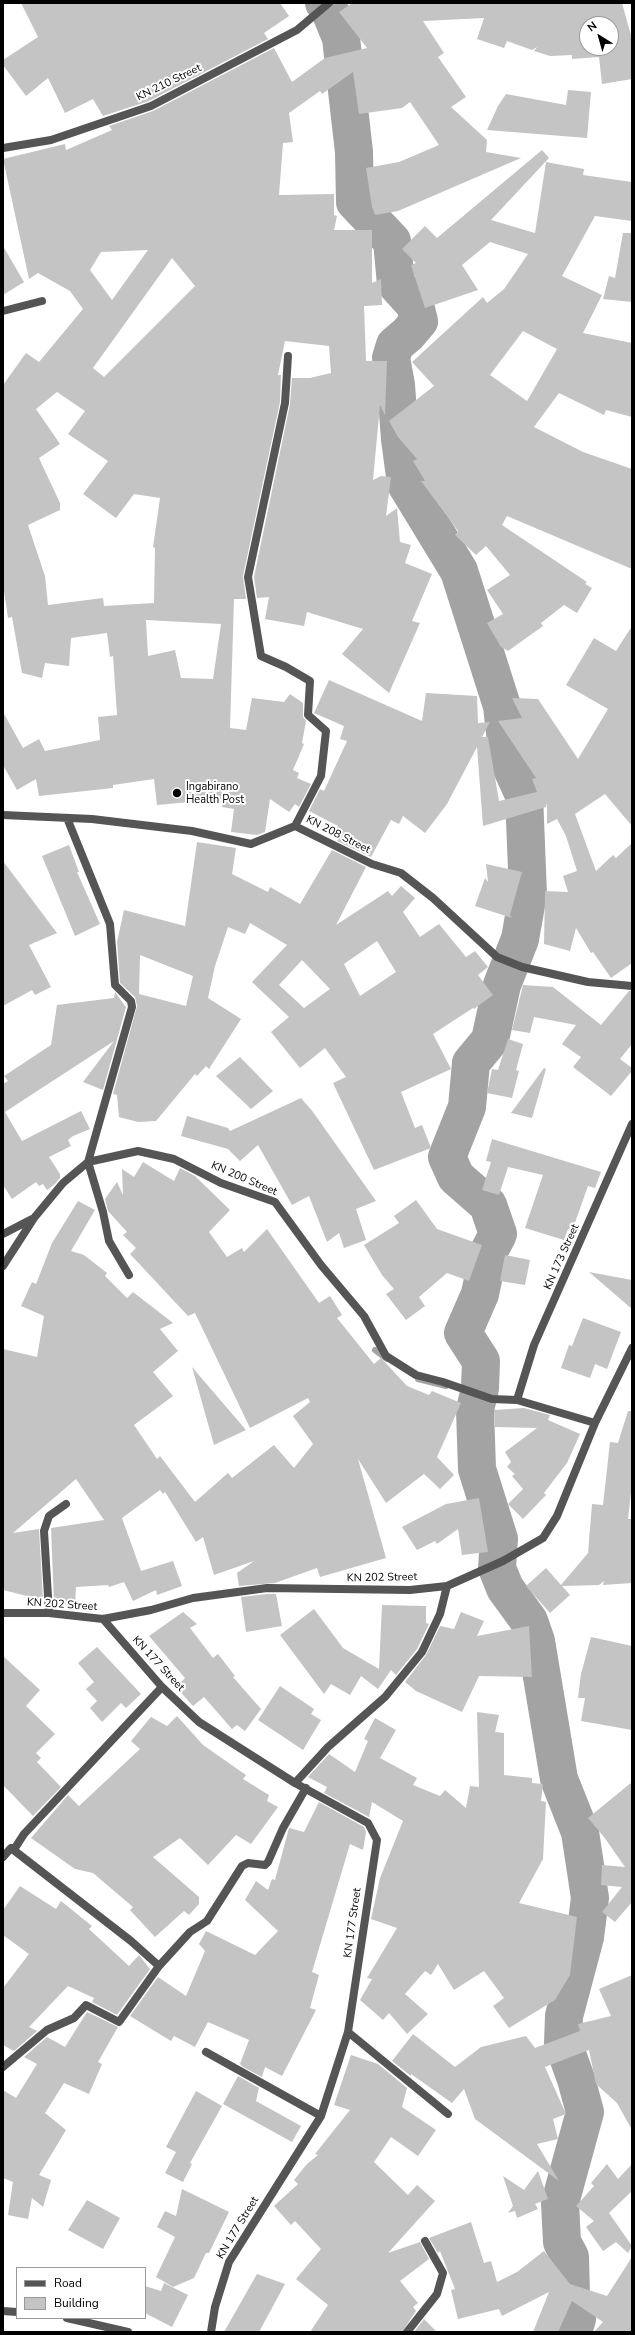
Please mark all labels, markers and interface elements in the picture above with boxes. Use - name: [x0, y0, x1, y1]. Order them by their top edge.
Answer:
- north arrow: [579, 16, 619, 56]
- text: N: [584, 18, 600, 35]
- street label: KN 210 Street: [134, 62, 204, 104]
- place label: Ingabirano Health Post: [186, 780, 244, 806]
- marker: Ingabirano Health Post: [171, 787, 183, 799]
- street label: KN 208 Street: [304, 813, 372, 857]
- street label: KN 200 Street: [209, 1159, 279, 1199]
- street label: KN 173 Street: [542, 1222, 582, 1292]
- street label: KN 202 Street: [347, 1571, 417, 1585]
- street label: KN 202 Street: [26, 1596, 98, 1614]
- street label: KN 177 Street: [129, 1634, 187, 1694]
- street label: KN 177 Street: [342, 1887, 364, 1959]
- street label: KN 177 Street: [214, 2194, 262, 2262]
- legend: [16, 2267, 146, 2319]
- text: Road: [54, 2275, 82, 2291]
- text: Building: [54, 2295, 99, 2311]

